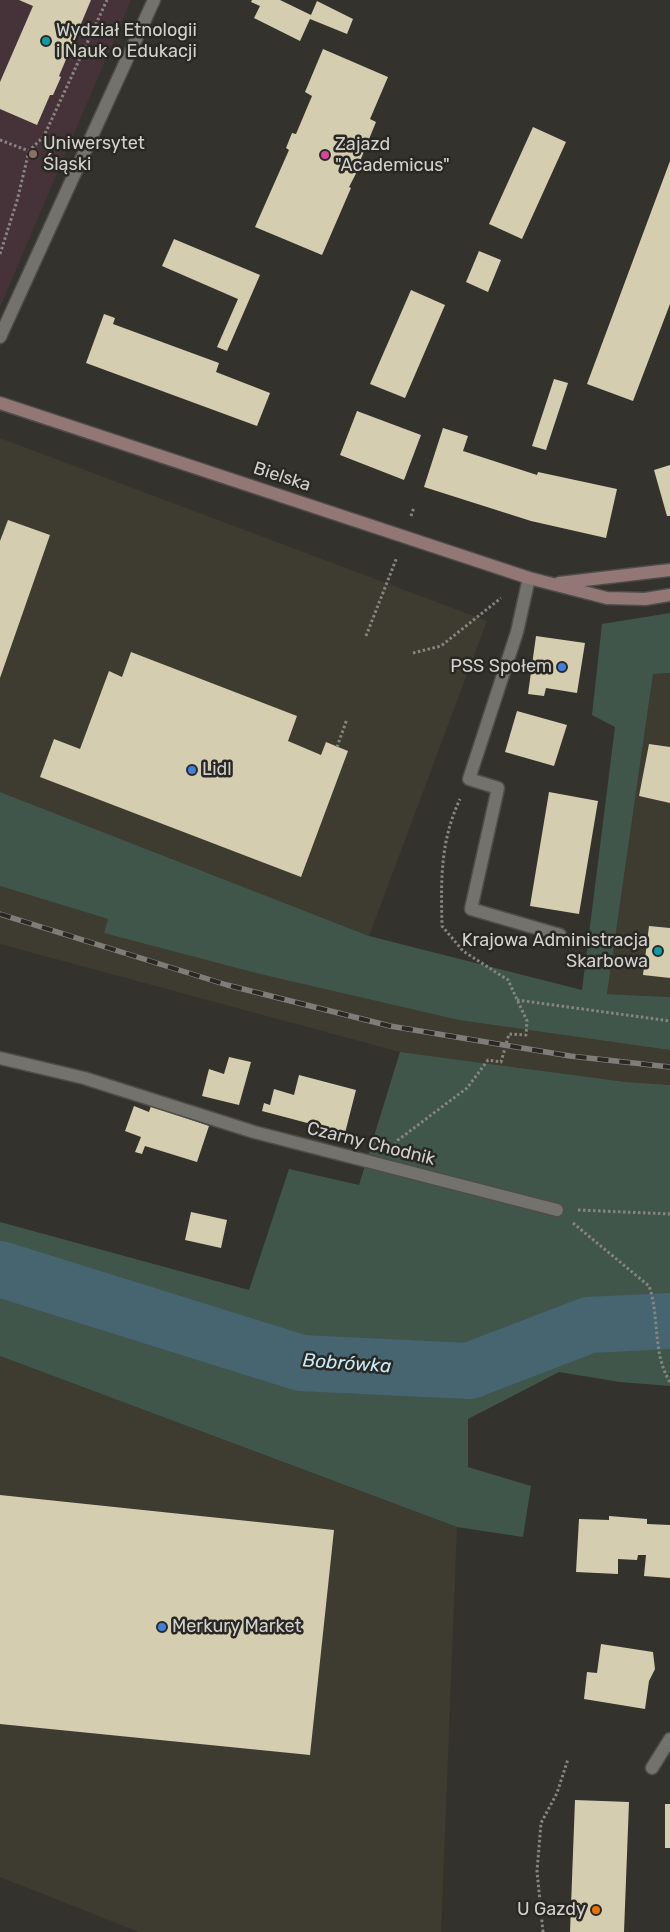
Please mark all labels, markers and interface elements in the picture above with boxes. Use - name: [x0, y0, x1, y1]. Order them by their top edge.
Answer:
- place label: Wydział Etnologii i Nauk o Edukacji: [56, 20, 197, 62]
- marker: Wydział Etnologii i Nauk o Edukacji: [40, 35, 52, 47]
- place label: Uniwersytet Śląski: [43, 133, 145, 176]
- place label: Zajazd "Academicus": [335, 134, 450, 176]
- marker: Uniwersytet Śląski: [27, 148, 39, 160]
- marker: Zajazd "Academicus": [319, 149, 331, 161]
- street label: Bielska: [251, 458, 313, 496]
- place label: PSS Społem: [450, 656, 552, 678]
- marker: PSS Społem: [556, 661, 568, 673]
- place label: Lidl: [202, 759, 232, 781]
- marker: Lidl: [186, 764, 198, 776]
- place label: Krajowa Administracja Skarbowa: [462, 930, 648, 972]
- marker: Krajowa Administracja Skarbowa: [652, 945, 664, 957]
- street label: Czarny Chodnik: [305, 1118, 437, 1170]
- water label: Bobrówka: [302, 1350, 392, 1378]
- place label: Merkury Market: [172, 1616, 301, 1638]
- marker: Merkury Market: [156, 1621, 168, 1633]
- place label: U Gazdy: [517, 1899, 586, 1921]
- marker: U Gazdy: [590, 1904, 602, 1916]

